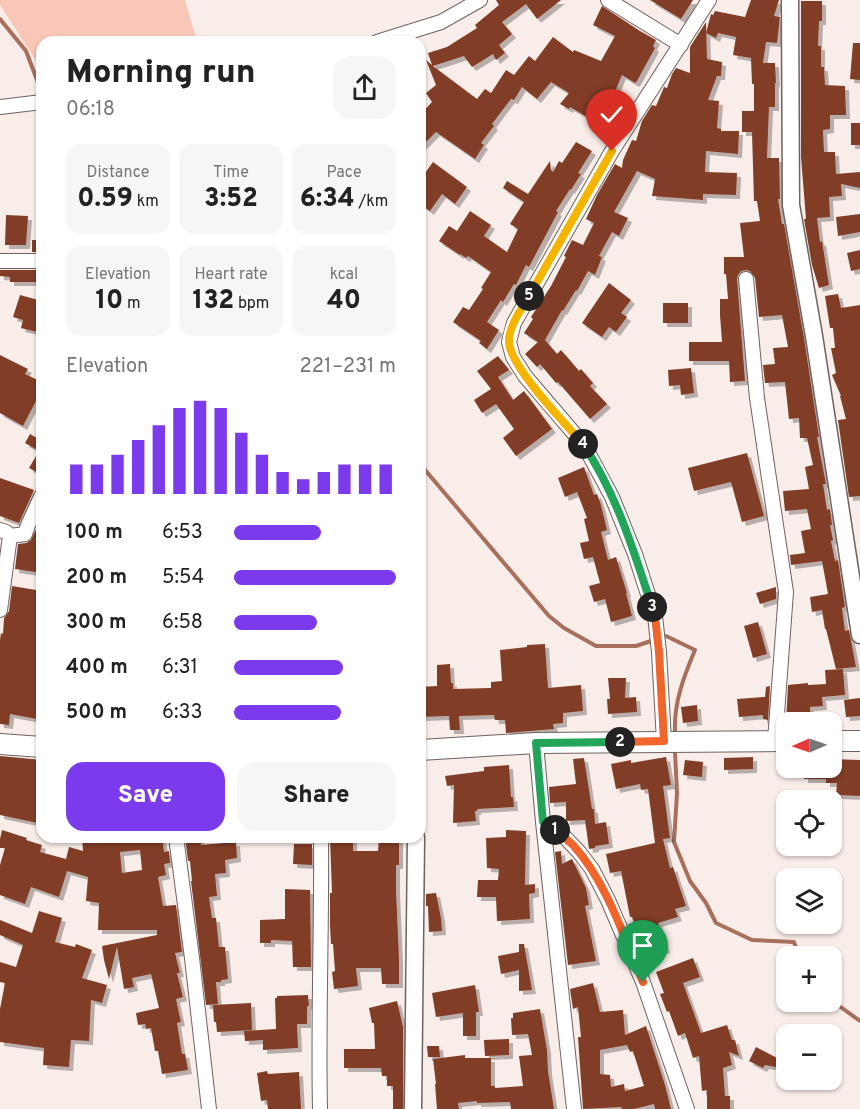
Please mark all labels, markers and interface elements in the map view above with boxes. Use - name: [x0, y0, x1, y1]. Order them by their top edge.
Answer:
- text: Morning run: [66, 53, 256, 95]
- button: share: [333, 56, 396, 119]
- pin: [586, 89, 637, 151]
- text: 06:18: [66, 97, 115, 123]
- icon: check: [595, 98, 628, 131]
- text: Distance: [87, 163, 149, 183]
- text: Time: [213, 163, 249, 183]
- text: Pace: [326, 163, 362, 183]
- text: 0.59: [77, 183, 133, 216]
- text: 3:52: [204, 183, 258, 216]
- text: 6:34: [300, 183, 355, 216]
- text: km: [133, 192, 159, 212]
- text: /km: [355, 192, 388, 212]
- text: Elevation: [85, 265, 151, 285]
- text: Heart rate: [194, 265, 268, 285]
- text: kcal: [330, 265, 358, 285]
- pin: 5: [514, 281, 544, 311]
- text: 10: [95, 285, 123, 318]
- text: 132: [193, 285, 234, 318]
- text: 40: [327, 285, 361, 318]
- text: 5: [524, 286, 534, 306]
- text: m: [123, 294, 141, 314]
- text: bpm: [234, 294, 269, 314]
- text: Elevation: [66, 354, 148, 380]
- text: 221–231 m: [300, 354, 396, 380]
- pin: 4: [568, 429, 598, 459]
- text: 4: [578, 434, 588, 454]
- text: 100 m: [66, 520, 123, 546]
- text: 6:53: [162, 520, 203, 546]
- text: 200 m: [66, 565, 127, 591]
- text: 5:54: [162, 565, 204, 591]
- pin: 3: [637, 592, 667, 622]
- text: 3: [647, 597, 657, 617]
- text: 300 m: [66, 610, 127, 636]
- text: 6:58: [162, 610, 203, 636]
- text: 400 m: [66, 655, 128, 681]
- text: 6:31: [162, 655, 198, 681]
- text: 500 m: [66, 700, 127, 726]
- text: 6:33: [162, 700, 203, 726]
- north arrow: [776, 712, 842, 778]
- map controls: [776, 712, 842, 1090]
- pin: 2: [605, 727, 635, 757]
- text: 2: [615, 732, 625, 752]
- button: Save: [66, 762, 225, 831]
- button: Share: [237, 762, 396, 831]
- button: locate: [776, 790, 842, 856]
- pin: 1: [540, 815, 570, 845]
- text: 1: [552, 820, 558, 840]
- button: layers: [776, 868, 842, 934]
- pin: [617, 920, 668, 982]
- icon: arrive: [626, 929, 659, 962]
- button: +: [776, 946, 842, 1012]
- button: −: [776, 1024, 842, 1090]

